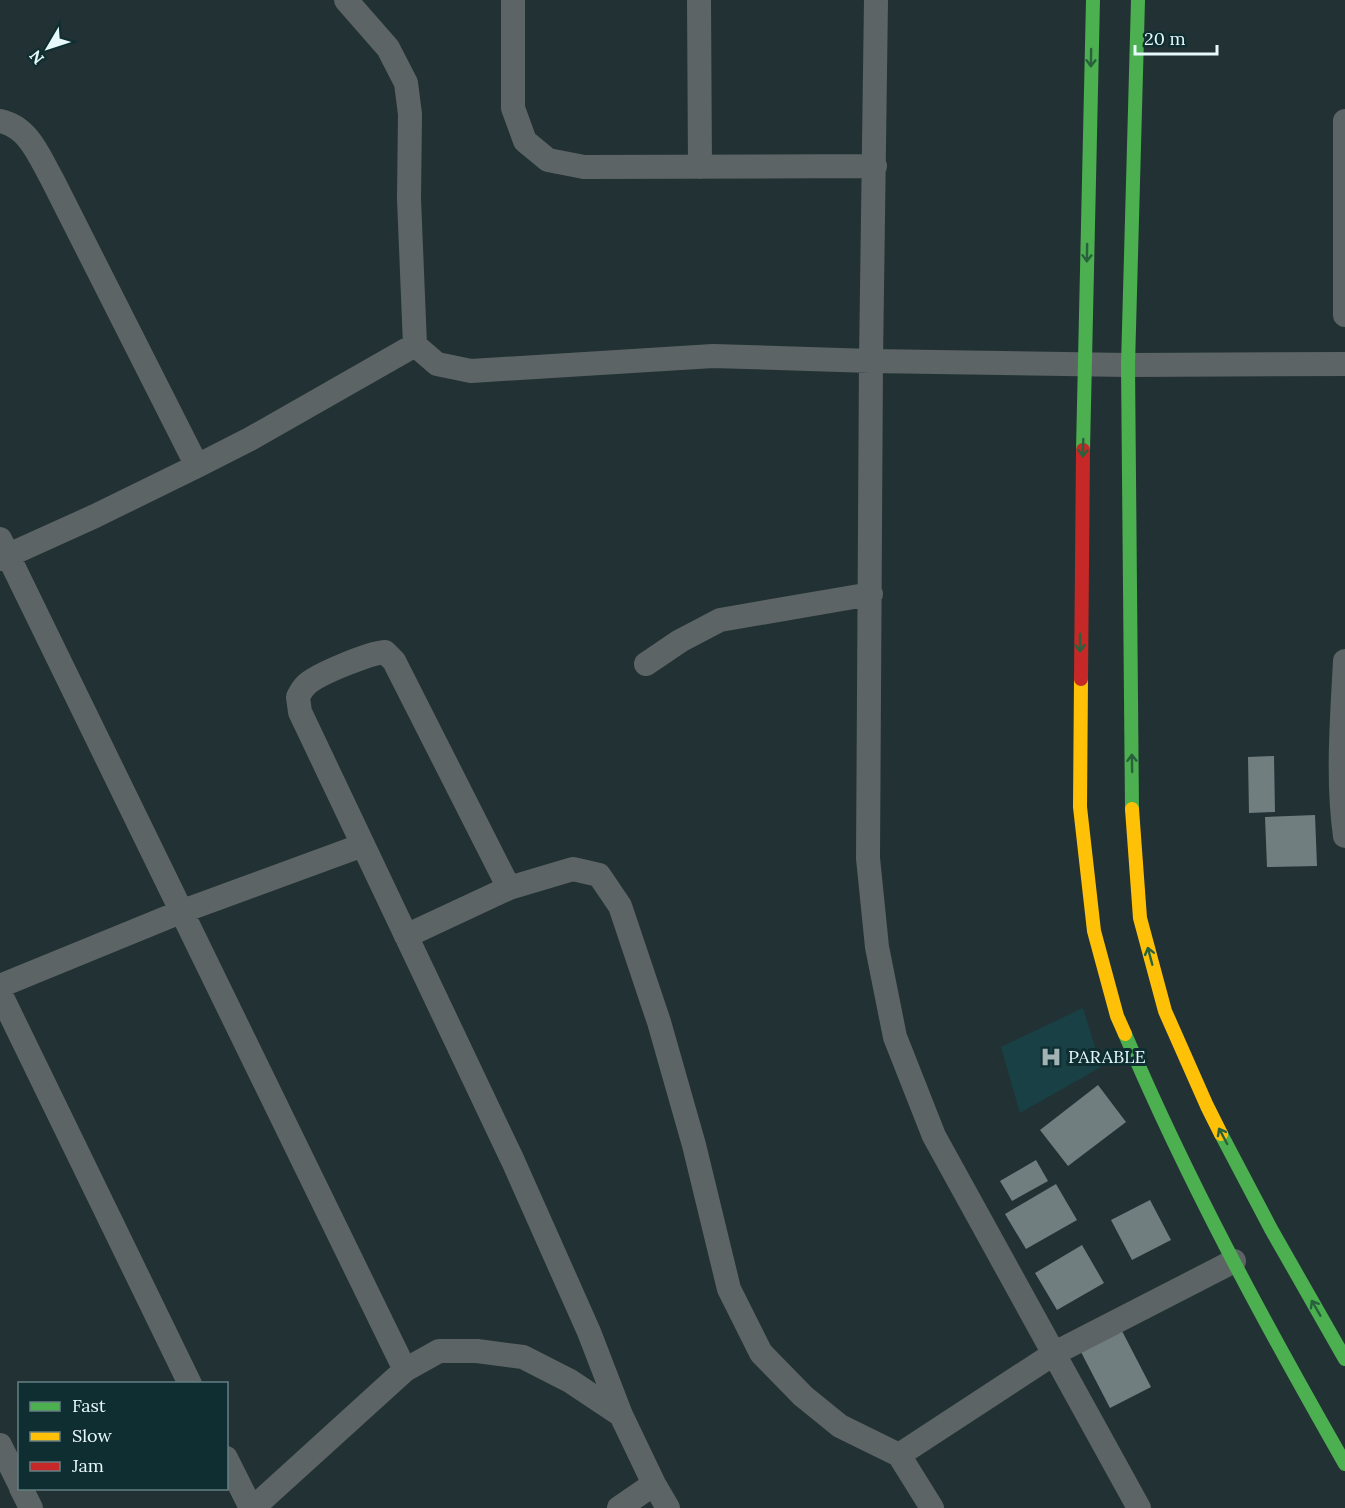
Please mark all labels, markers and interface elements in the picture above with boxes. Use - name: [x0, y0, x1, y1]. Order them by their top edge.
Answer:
- north arrow: [18, 18, 78, 78]
- scale bar: [1135, 18, 1218, 56]
- text: 20 m: [1144, 27, 1186, 50]
- text: N: [25, 46, 48, 69]
- one-way arrow: [1085, 48, 1097, 68]
- one-way arrow: [1082, 243, 1093, 263]
- one-way arrow: [1077, 438, 1089, 458]
- one-way arrow: [1074, 633, 1086, 653]
- one-way arrow: [1126, 753, 1138, 773]
- one-way arrow: [1144, 947, 1155, 966]
- hospital icon: PARABLE: [1039, 1045, 1063, 1069]
- place label: PARABLE: [1068, 1045, 1146, 1068]
- one-way arrow: [1217, 1128, 1228, 1146]
- one-way arrow: [1310, 1300, 1322, 1317]
- legend: [18, 1382, 228, 1490]
- text: Fast: [72, 1394, 106, 1417]
- text: Slow: [72, 1424, 112, 1447]
- text: Jam: [71, 1454, 104, 1477]

